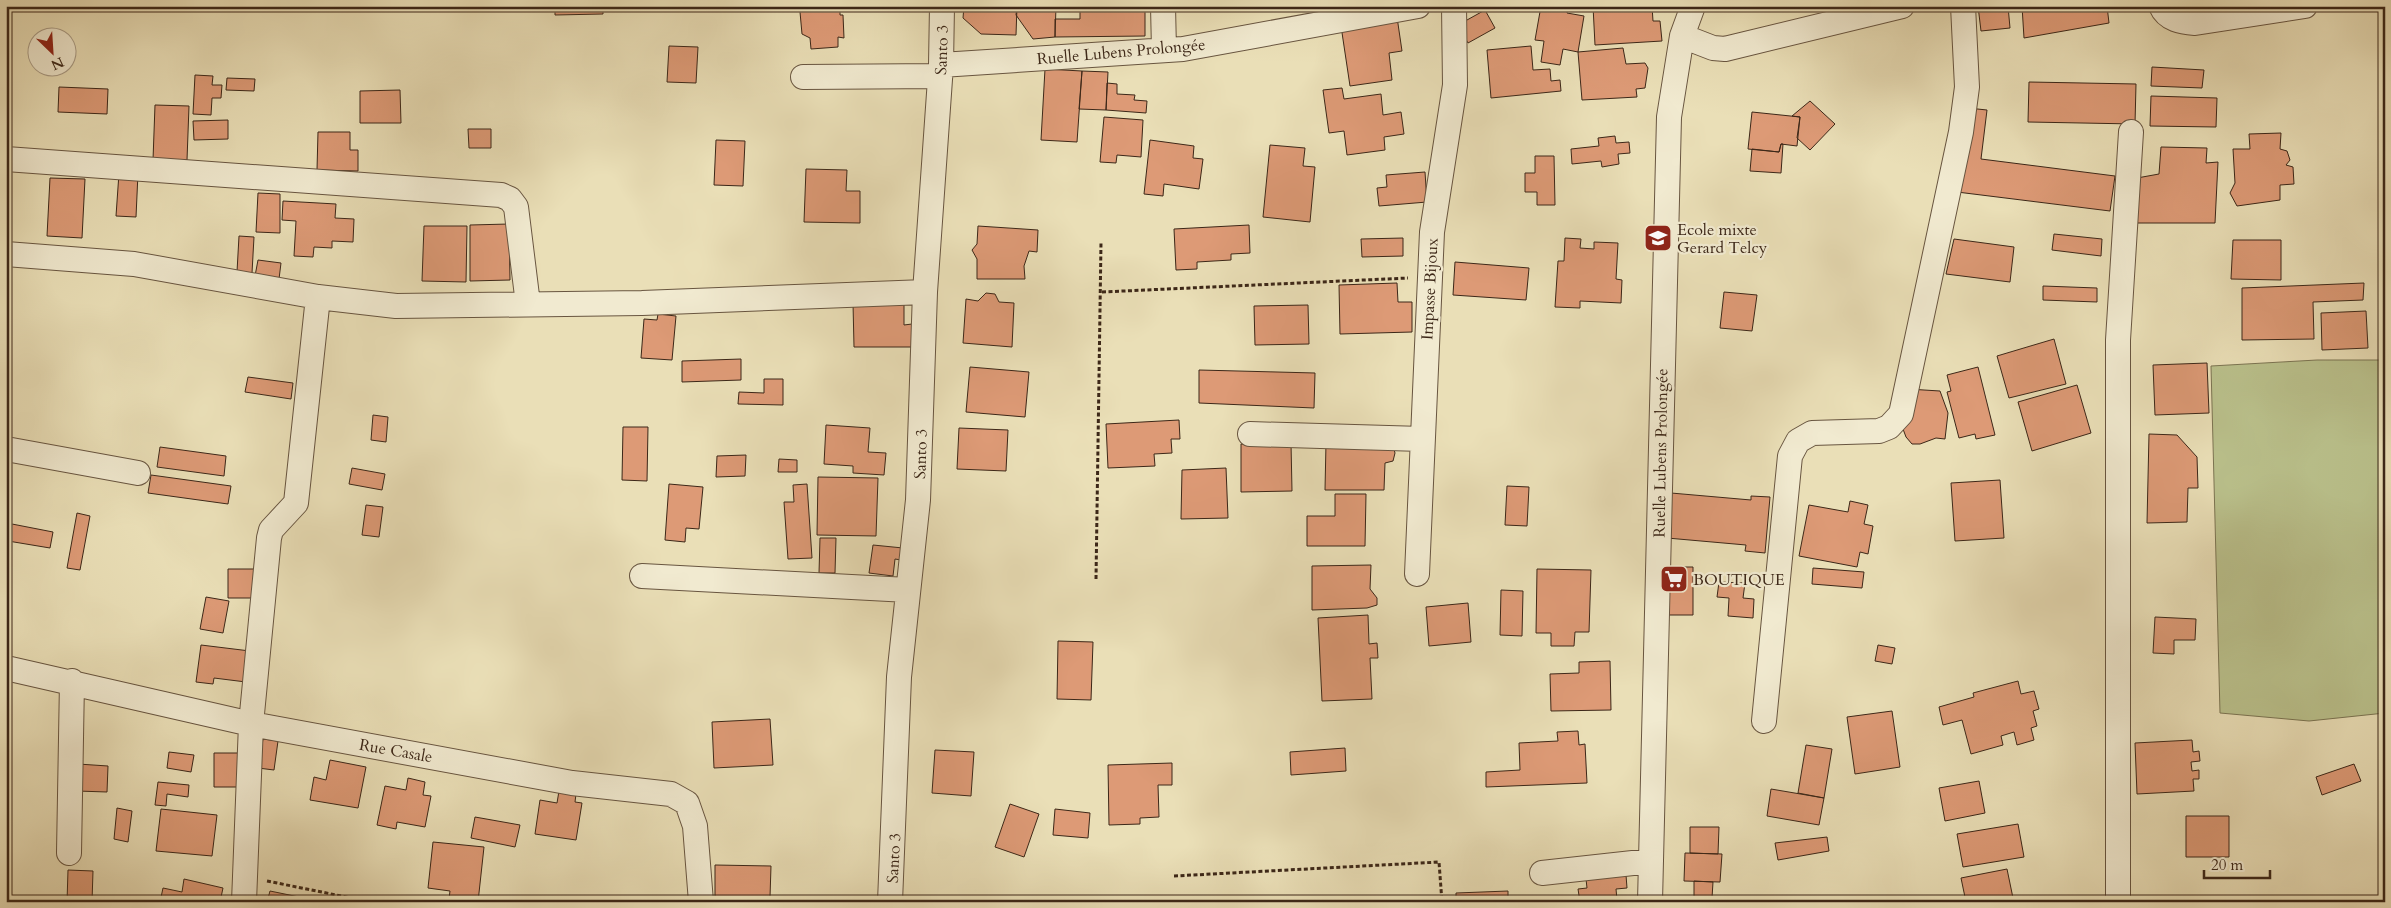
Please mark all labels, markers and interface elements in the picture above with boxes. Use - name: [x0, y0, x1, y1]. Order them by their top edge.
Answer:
- street label: Santo 3: [930, 25, 954, 76]
- north arrow: [28, 28, 78, 78]
- street label: Ruelle Lubens Prolongée: [1036, 34, 1206, 70]
- text: N: [48, 52, 67, 75]
- place label: Ecole mixte Gerard Telcy: [1677, 219, 1768, 259]
- school or university icon: Ecole mixte Gerard Telcy: [1643, 223, 1673, 253]
- street label: Impasse Bijoux: [1416, 238, 1444, 341]
- street label: Ruelle Lubens Prolongée: [1649, 368, 1673, 538]
- street label: Santo 3: [909, 429, 933, 480]
- supermarket icon: BOUTIQUE: [1659, 564, 1689, 594]
- place label: BOUTIQUE: [1693, 569, 1785, 591]
- street label: Rue Casale: [357, 734, 434, 768]
- street label: Santo 3: [882, 832, 906, 884]
- scale bar: [2204, 848, 2270, 880]
- text: 20 m: [2211, 855, 2243, 875]

